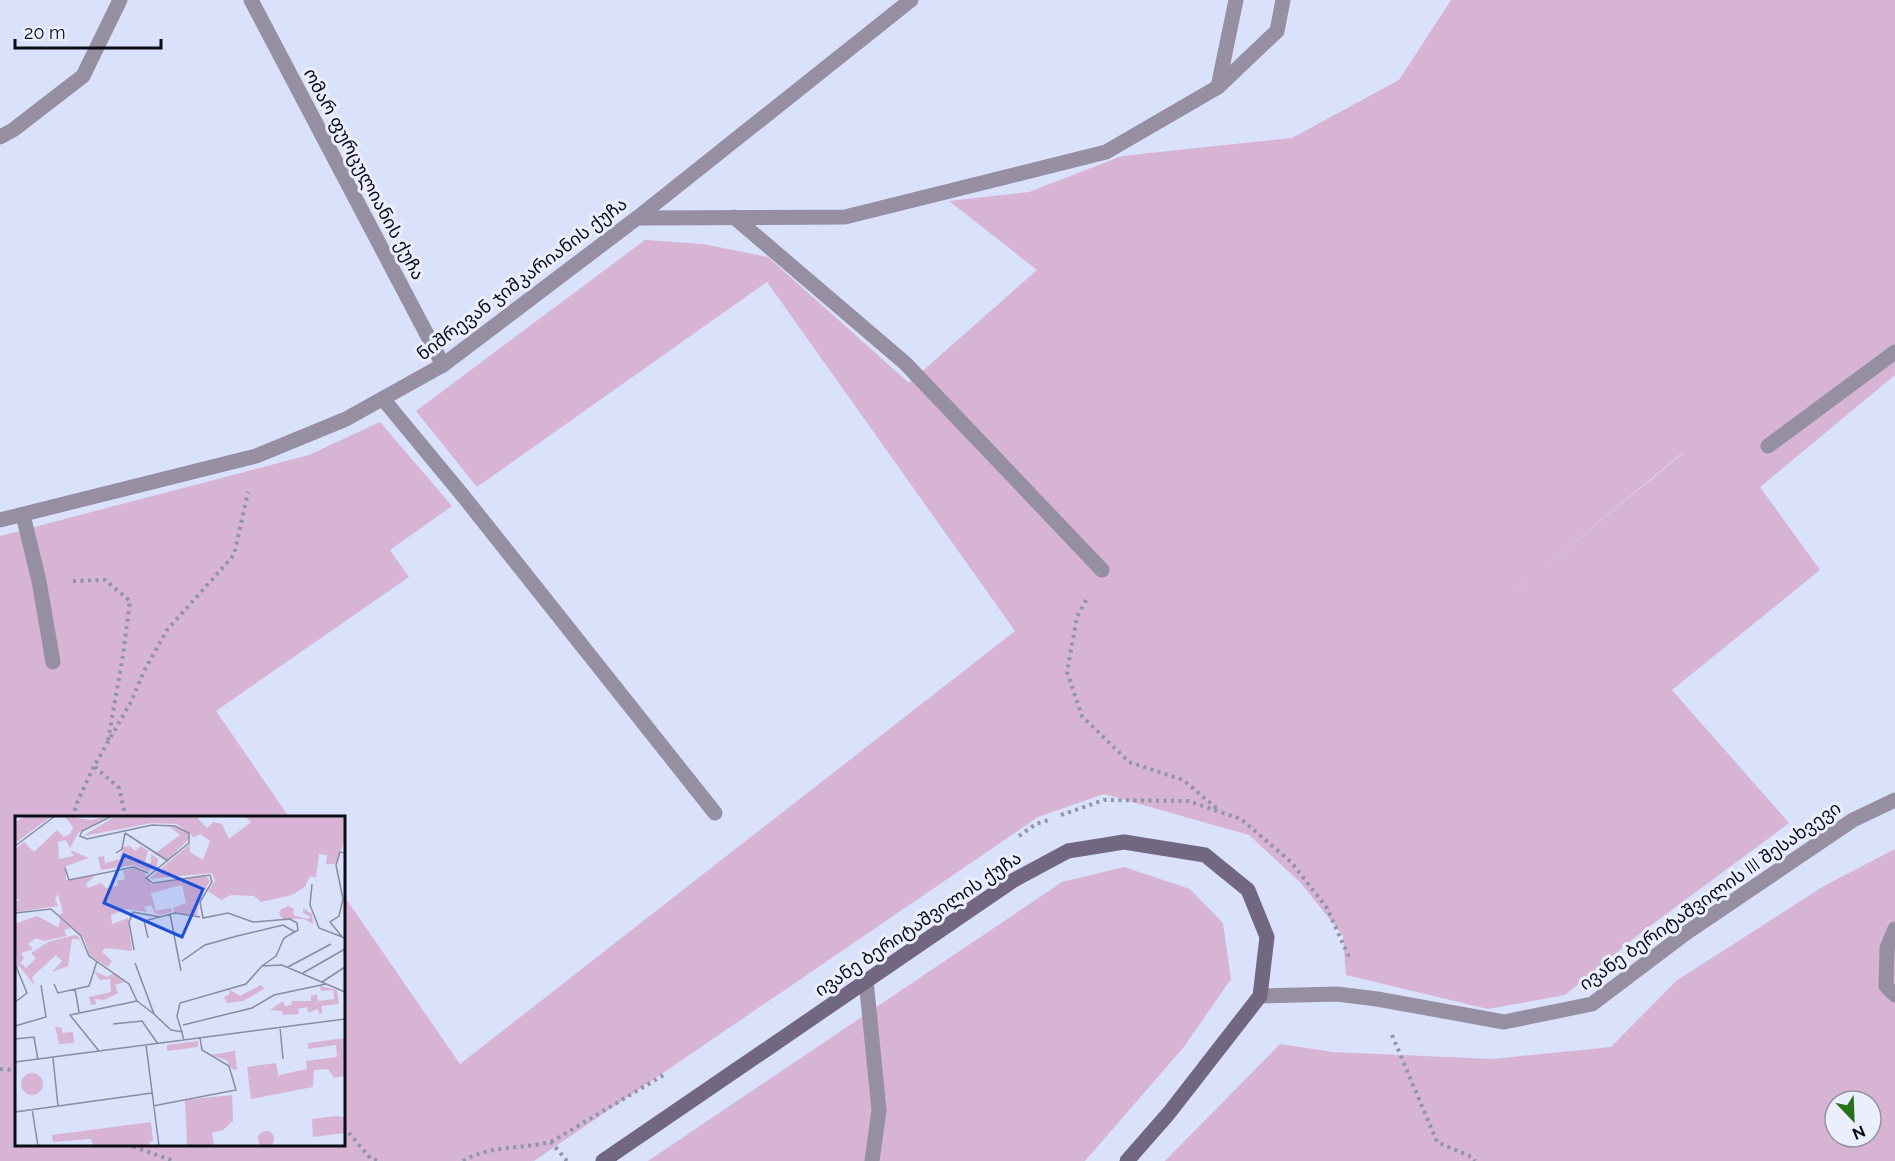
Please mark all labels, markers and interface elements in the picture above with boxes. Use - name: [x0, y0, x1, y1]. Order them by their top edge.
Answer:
- scale bar: [15, 12, 160, 50]
- text: 20 m: [24, 22, 66, 43]
- street label: ომარ ფურცულიანის ქუჩა: [299, 64, 429, 284]
- street label: ნიშრევან ჯიშკარიანის ქუჩა: [413, 193, 631, 365]
- street label: ივანე ბერიტაშვილის III შესახვევი: [1575, 797, 1845, 995]
- inset map: [15, 816, 345, 1146]
- street label: ივანე ბერიტაშვილის ქუჩა: [811, 847, 1025, 1001]
- north arrow: [1823, 1089, 1883, 1149]
- text: N: [1849, 1121, 1868, 1143]

